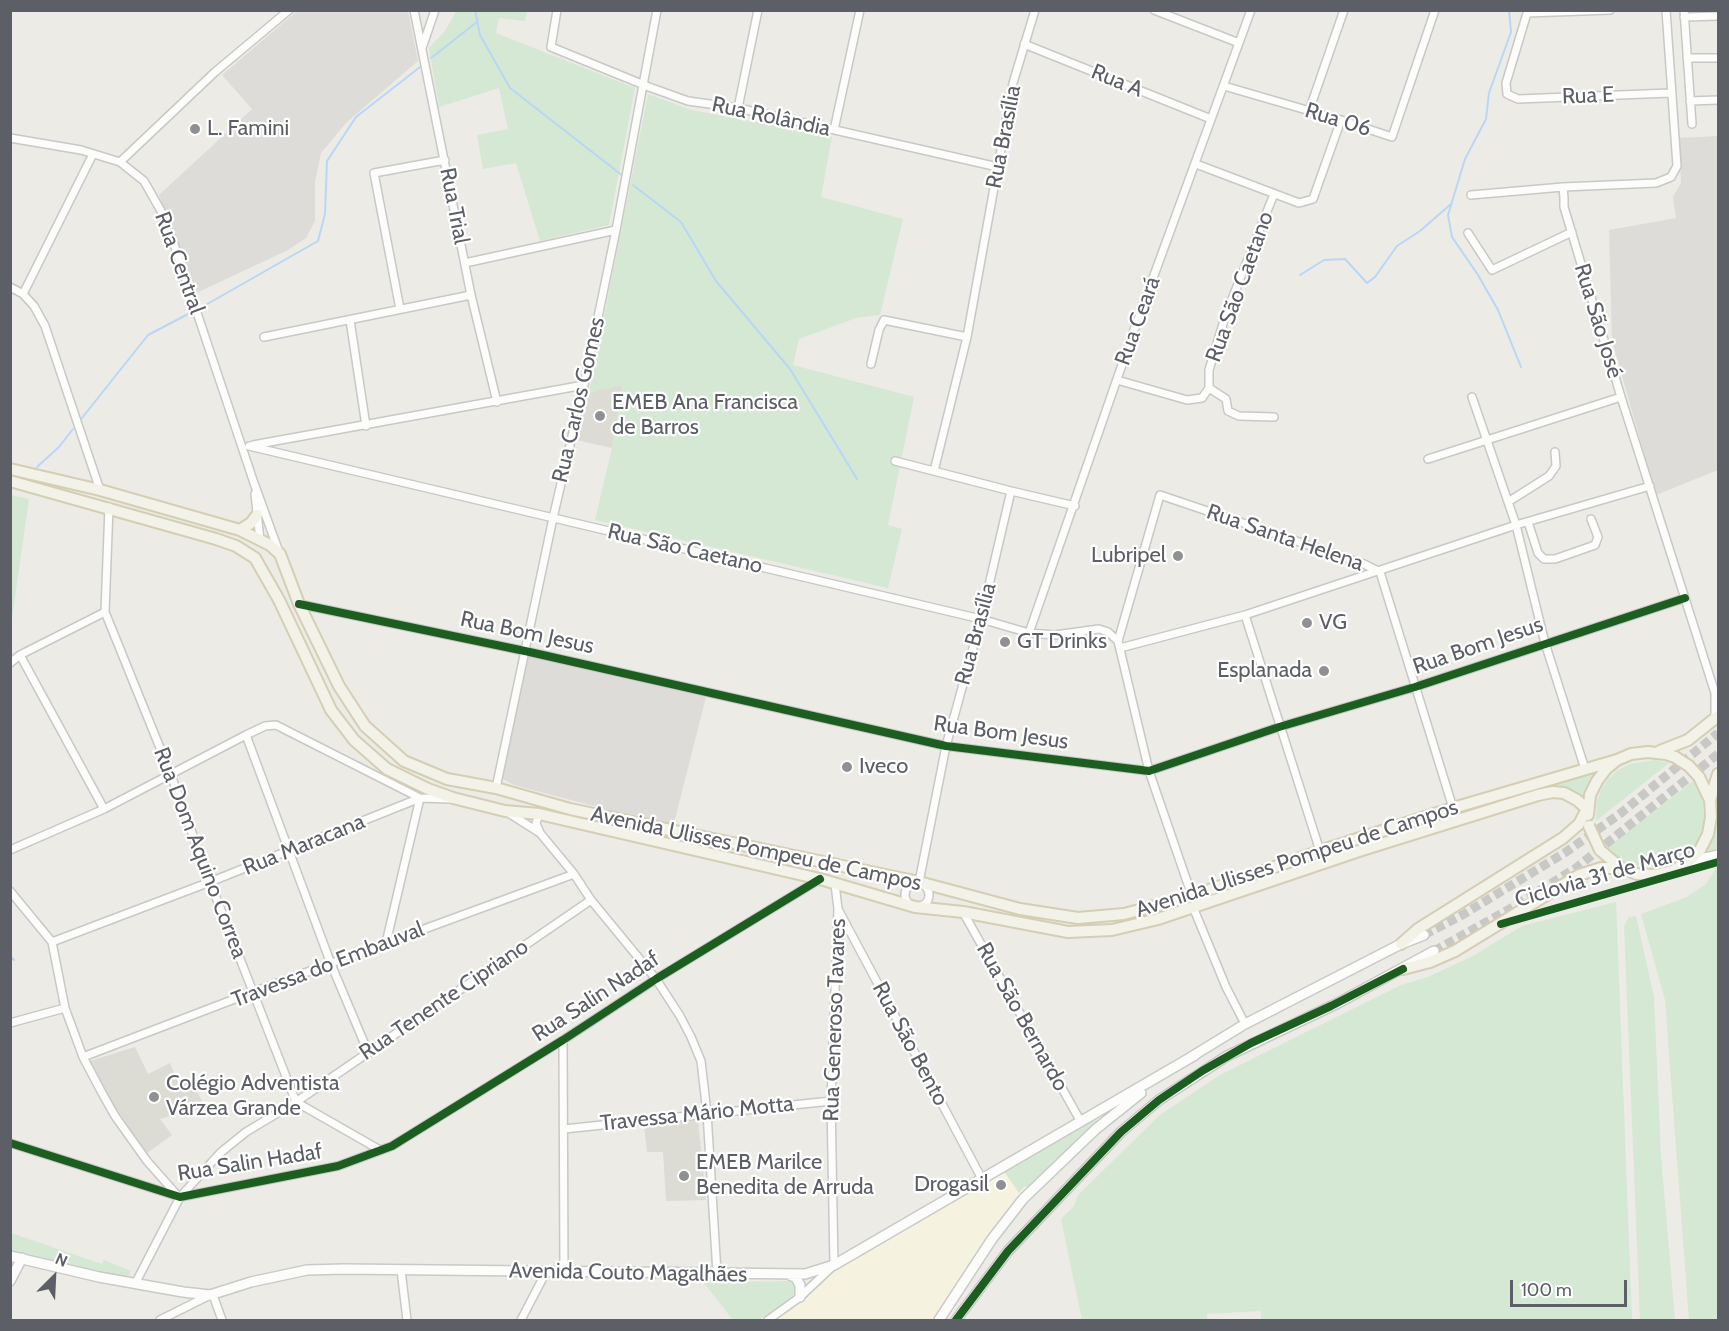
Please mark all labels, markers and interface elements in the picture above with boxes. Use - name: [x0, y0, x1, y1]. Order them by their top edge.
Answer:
- street label: Rua A: [1087, 59, 1147, 103]
- street label: Rua E: [1561, 82, 1615, 110]
- street label: Rua Brasília: [981, 83, 1027, 191]
- street label: Rua Rolândia: [709, 92, 833, 142]
- street label: Rua 06: [1302, 97, 1374, 143]
- place label: L. Famini: [207, 116, 289, 142]
- marker: L. Famini: [188, 122, 202, 136]
- street label: Rua Trial: [434, 166, 474, 246]
- street label: Rua Central: [148, 208, 210, 318]
- street label: Rua São Caetano: [1201, 208, 1279, 366]
- street label: Rua São José: [1568, 261, 1628, 381]
- street label: Rua Ceará: [1110, 273, 1166, 369]
- street label: Rua Carlos Gomes: [547, 315, 611, 485]
- place label: EMEB Ana Francisca de Barros: [612, 390, 798, 442]
- marker: EMEB Ana Francisca de Barros: [593, 409, 607, 423]
- street label: Rua Santa Helena: [1203, 499, 1367, 577]
- street label: Rua São Caetano: [605, 518, 765, 580]
- place label: Lubripel: [1091, 543, 1166, 569]
- marker: Lubripel: [1171, 549, 1185, 563]
- street label: Rua Brasília: [950, 580, 1002, 688]
- street label: Rua Bom Jesus: [458, 606, 596, 660]
- place label: VG: [1319, 610, 1347, 636]
- street label: Rua Bom Jesus: [1409, 611, 1547, 681]
- marker: VG: [1300, 616, 1314, 630]
- place label: GT Drinks: [1017, 629, 1107, 655]
- marker: GT Drinks: [998, 635, 1012, 649]
- place label: Esplanada: [1217, 658, 1312, 684]
- marker: Esplanada: [1317, 664, 1331, 678]
- street label: Rua Bom Jesus: [932, 710, 1070, 756]
- street label: Rua Dom Aquino Correa: [148, 744, 252, 962]
- place label: Iveco: [859, 754, 908, 780]
- marker: Iveco: [840, 760, 854, 774]
- street label: Avenida Ulisses Pompeu de Campos: [1132, 794, 1462, 924]
- street label: Avenida Ulisses Pompeu de Campos: [588, 801, 924, 897]
- street label: Rua Maracana: [239, 809, 369, 881]
- street label: Ciclovia 31 de Março: [1512, 837, 1698, 913]
- street label: Travessa do Embauval: [228, 916, 428, 1014]
- street label: Rua Generoso Tavares: [818, 918, 852, 1122]
- street label: Rua Tenente Cipriano: [354, 934, 534, 1066]
- street label: Rua São Bernardo: [970, 938, 1074, 1096]
- street label: Rua Salin Nadaf: [527, 946, 665, 1048]
- street label: Rua São Bento: [866, 978, 954, 1110]
- place label: Colégio Adventista Várzea Grande: [166, 1071, 339, 1122]
- marker: Colégio Adventista Várzea Grande: [147, 1090, 161, 1104]
- street label: Travessa Mário Motta: [599, 1091, 795, 1137]
- street label: Rua Salin Hadaf: [176, 1139, 324, 1187]
- place label: EMEB Marilce Benedita de Arruda: [696, 1150, 874, 1202]
- marker: EMEB Marilce Benedita de Arruda: [677, 1169, 691, 1183]
- place label: Drogasil: [914, 1172, 989, 1198]
- marker: Drogasil: [994, 1178, 1008, 1192]
- north arrow: [24, 1247, 84, 1307]
- text: N: [52, 1249, 71, 1271]
- street label: Avenida Couto Magalhães: [509, 1258, 747, 1288]
- scale bar: [1513, 1268, 1630, 1306]
- text: 100 m: [1521, 1279, 1572, 1301]

